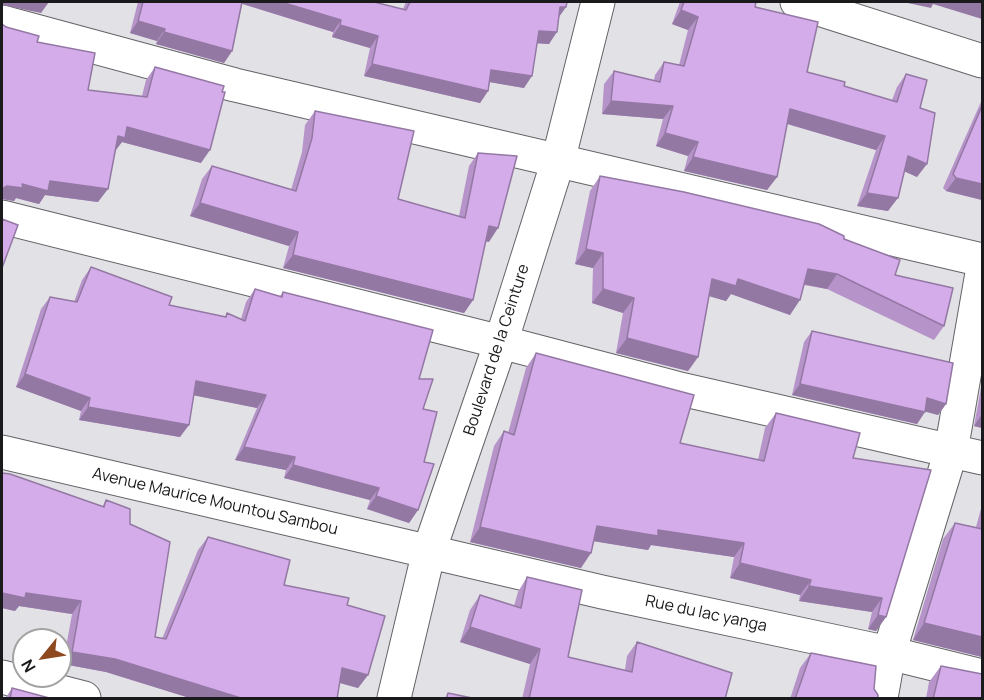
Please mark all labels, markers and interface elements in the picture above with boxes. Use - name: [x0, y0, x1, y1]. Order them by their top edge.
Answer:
- street label: Boulevard de la Ceinture: [460, 262, 534, 438]
- street label: Avenue Maurice Mountou Sambou: [90, 464, 340, 540]
- street label: Rue du lac yanga: [643, 592, 769, 636]
- north arrow: [12, 628, 72, 688]
- text: N: [16, 656, 41, 676]

